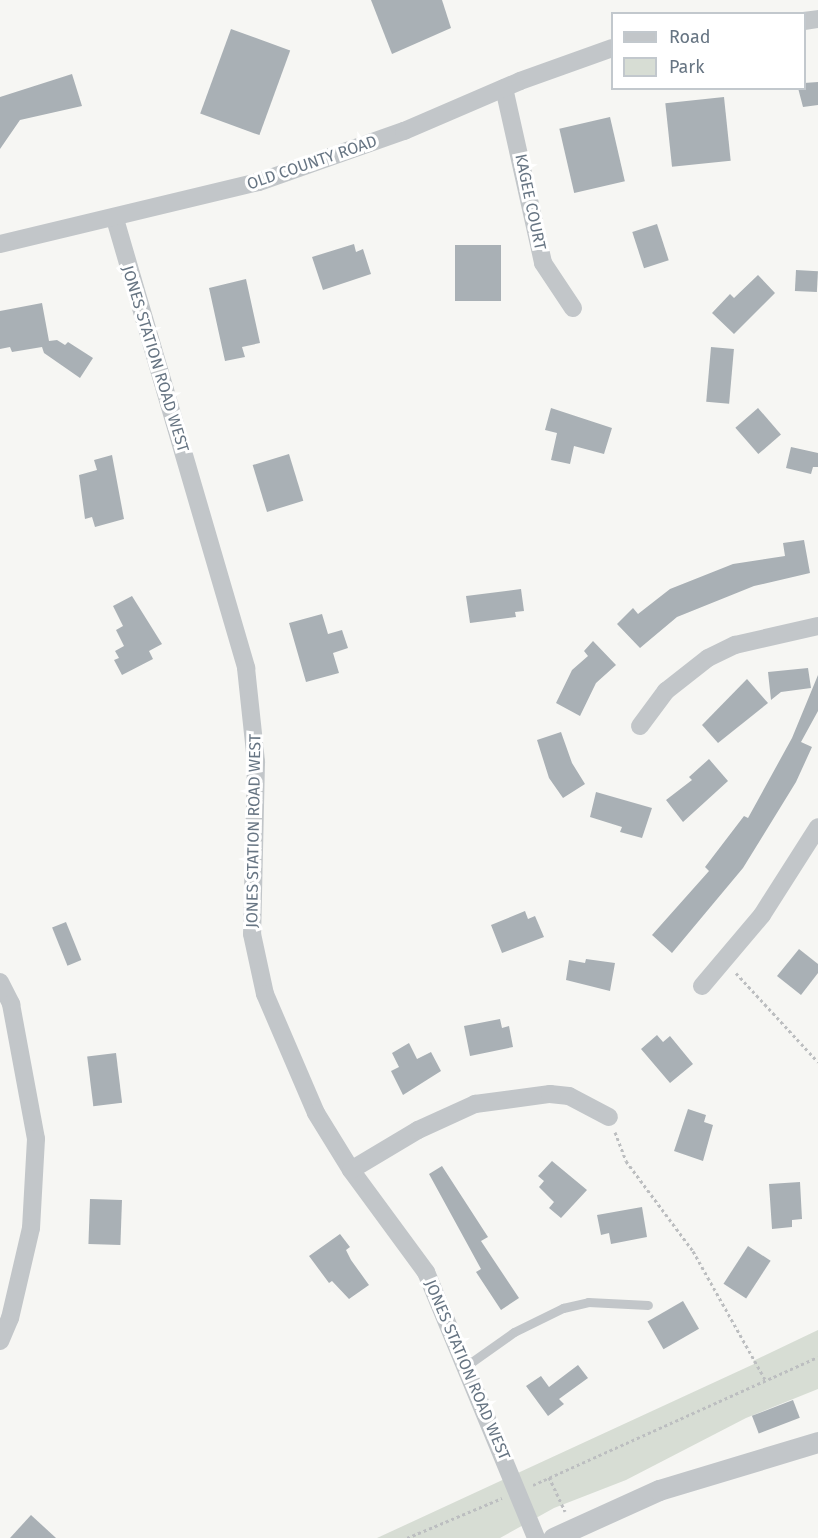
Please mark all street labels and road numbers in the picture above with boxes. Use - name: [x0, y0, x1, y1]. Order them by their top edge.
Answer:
- street label: OLD COUNTY ROAD: [245, 132, 379, 194]
- street label: KAGEE COURT: [510, 152, 550, 252]
- street label: JONES STATION ROAD WEST: [117, 263, 193, 455]
- street label: JONES STATION ROAD WEST: [243, 734, 265, 928]
- street label: JONES STATION ROAD WEST: [420, 1277, 514, 1463]

